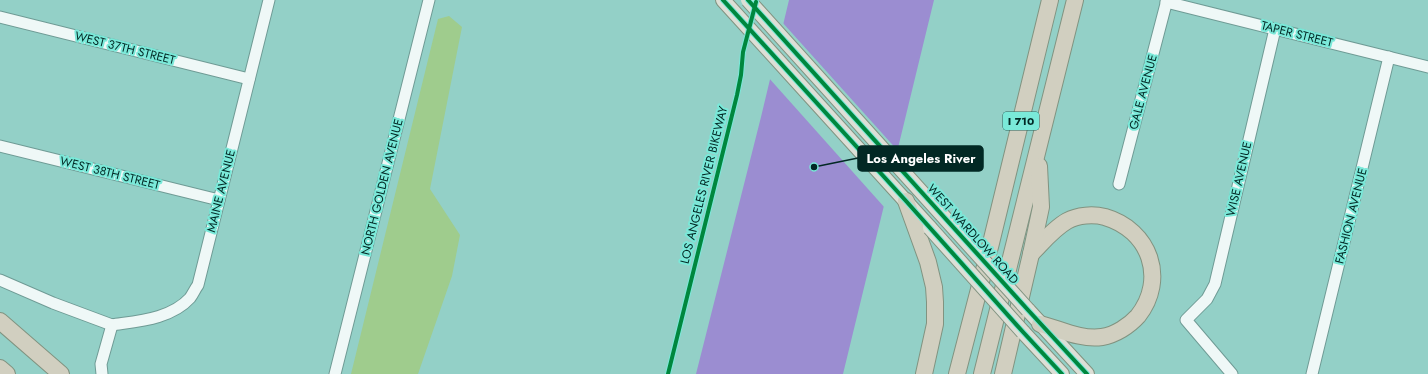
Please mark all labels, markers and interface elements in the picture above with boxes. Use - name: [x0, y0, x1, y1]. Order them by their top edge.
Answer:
- street label: TAPER STREET: [1259, 16, 1335, 52]
- street label: WEST 37TH STREET: [73, 27, 177, 69]
- street label: GALE AVENUE: [1124, 52, 1162, 132]
- street label: LOS ANGELES RIVER BIKEWAY: [676, 104, 732, 266]
- road number: I 710: [1003, 112, 1039, 130]
- street label: NORTH GOLDEN AVENUE: [356, 117, 408, 257]
- street label: WISE AVENUE: [1222, 140, 1256, 218]
- callout: Los Angeles River: [858, 146, 983, 171]
- street label: MAINE AVENUE: [202, 148, 240, 234]
- text: Los Angeles River: [866, 149, 976, 168]
- street label: WEST 38TH STREET: [58, 152, 162, 194]
- street label: FASHION AVENUE: [1330, 166, 1372, 266]
- street label: WEST WARDLOW ROAD: [923, 180, 1023, 288]

